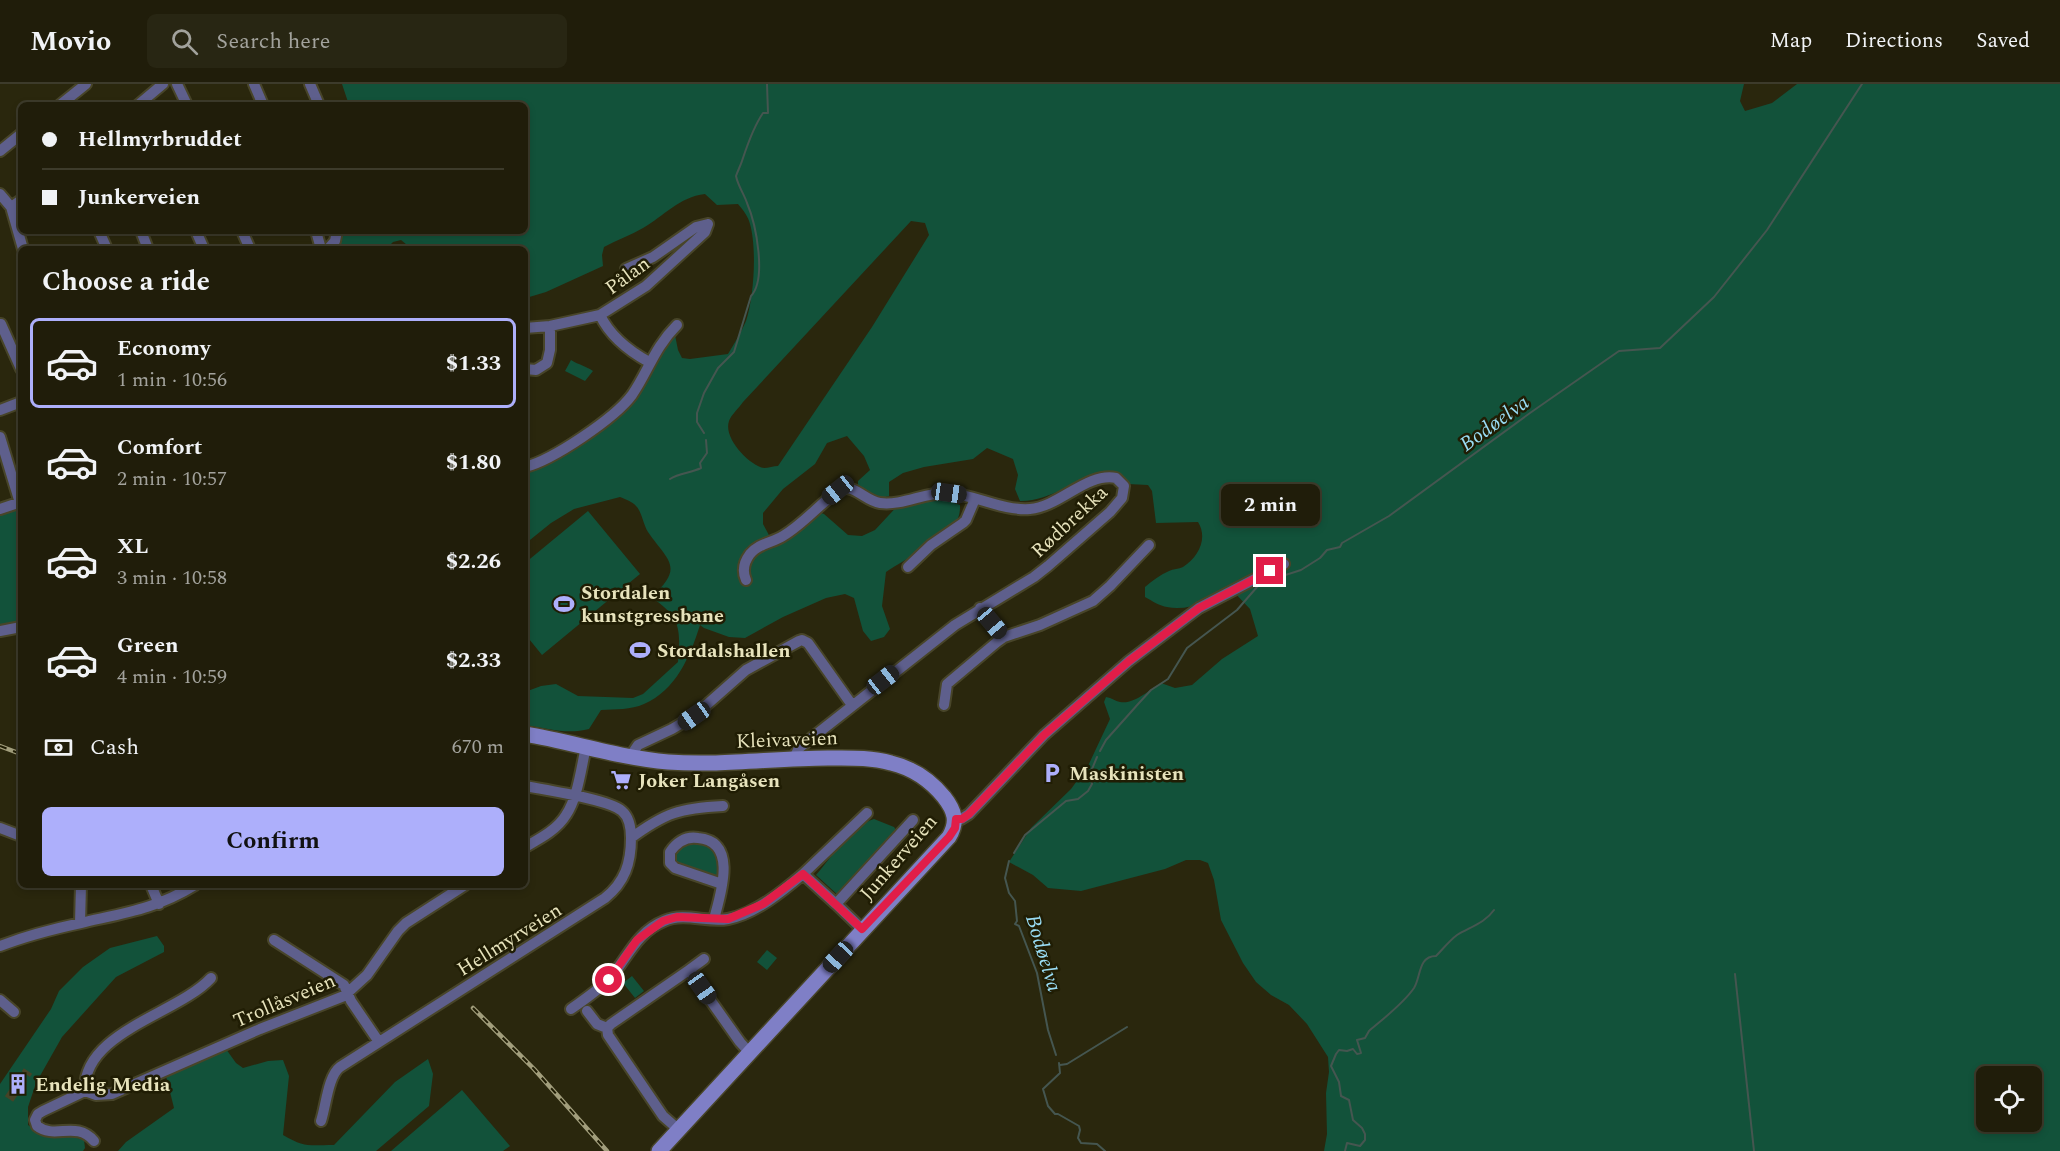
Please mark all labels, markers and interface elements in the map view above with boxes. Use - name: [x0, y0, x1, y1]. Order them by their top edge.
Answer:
- search box: [147, 14, 567, 68]
- text: Movio: [30, 20, 111, 63]
- icon: search: [168, 25, 201, 58]
- text: Search here: [216, 25, 330, 58]
- text: Map: [1770, 25, 1812, 57]
- text: Directions: [1845, 25, 1943, 57]
- text: Saved: [1976, 25, 2030, 57]
- text: Hellmyrbruddet: [78, 123, 242, 156]
- text: Junkerveien: [78, 181, 200, 214]
- street label: Pålan: [599, 249, 656, 302]
- text: Choose a ride: [42, 261, 210, 303]
- text: Economy: [117, 332, 210, 365]
- icon: car: [45, 336, 99, 390]
- text: $1.33: [446, 347, 501, 380]
- text: 1 min · 10:56: [117, 365, 227, 395]
- water label: Bodøelva: [1453, 387, 1536, 460]
- text: Comfort: [117, 431, 202, 464]
- icon: car: [45, 435, 99, 489]
- text: $1.80: [446, 446, 501, 479]
- text: 2 min · 10:57: [117, 464, 227, 494]
- car: [818, 472, 858, 508]
- street label: Rødbrekka: [1024, 478, 1115, 565]
- car: [930, 482, 968, 504]
- callout: 2 min: [1220, 484, 1320, 526]
- text: 2 min: [1244, 490, 1297, 520]
- text: XL: [117, 530, 148, 563]
- icon: car: [45, 534, 99, 588]
- text: $2.26: [446, 545, 501, 578]
- route end: [1256, 557, 1283, 584]
- text: 3 min · 10:58: [117, 563, 227, 593]
- place label: Stordalen kunstgressbane: [581, 578, 724, 631]
- sports icon: Stordalen kunstgressbane: [552, 592, 576, 616]
- car: [974, 603, 1010, 643]
- text: Green: [117, 629, 179, 662]
- icon: car: [45, 633, 99, 687]
- place label: Stordalshallen: [657, 636, 791, 666]
- sports icon: Stordalshallen: [628, 638, 652, 662]
- text: $2.33: [446, 644, 501, 677]
- text: 4 min · 10:59: [117, 662, 227, 692]
- car: [863, 662, 903, 698]
- car: [674, 698, 714, 734]
- street label: Kleivaveien: [736, 723, 839, 757]
- icon: cash: [42, 731, 75, 764]
- text: Cash: [90, 731, 139, 764]
- text: 670 m: [452, 732, 504, 762]
- place label: Maskinisten: [1069, 759, 1184, 789]
- parking icon: Maskinisten: [1040, 761, 1064, 785]
- place label: Joker Langåsen: [638, 766, 780, 796]
- supermarket icon: Joker Langåsen: [609, 768, 633, 792]
- button: Confirm: [42, 807, 504, 876]
- street label: Junkerveien: [853, 808, 945, 907]
- street label: Hellmyrveien: [451, 896, 568, 984]
- water label: Bodøelva: [1016, 911, 1070, 996]
- car: [819, 938, 857, 976]
- street label: Trollåsveien: [229, 966, 340, 1036]
- route start: [595, 966, 622, 993]
- car: [684, 968, 720, 1008]
- map controls: [1976, 1066, 2042, 1132]
- button: locate: [1976, 1066, 2042, 1132]
- place label: Endelig Media: [35, 1070, 171, 1100]
- building icon: Endelig Media: [6, 1072, 30, 1096]

